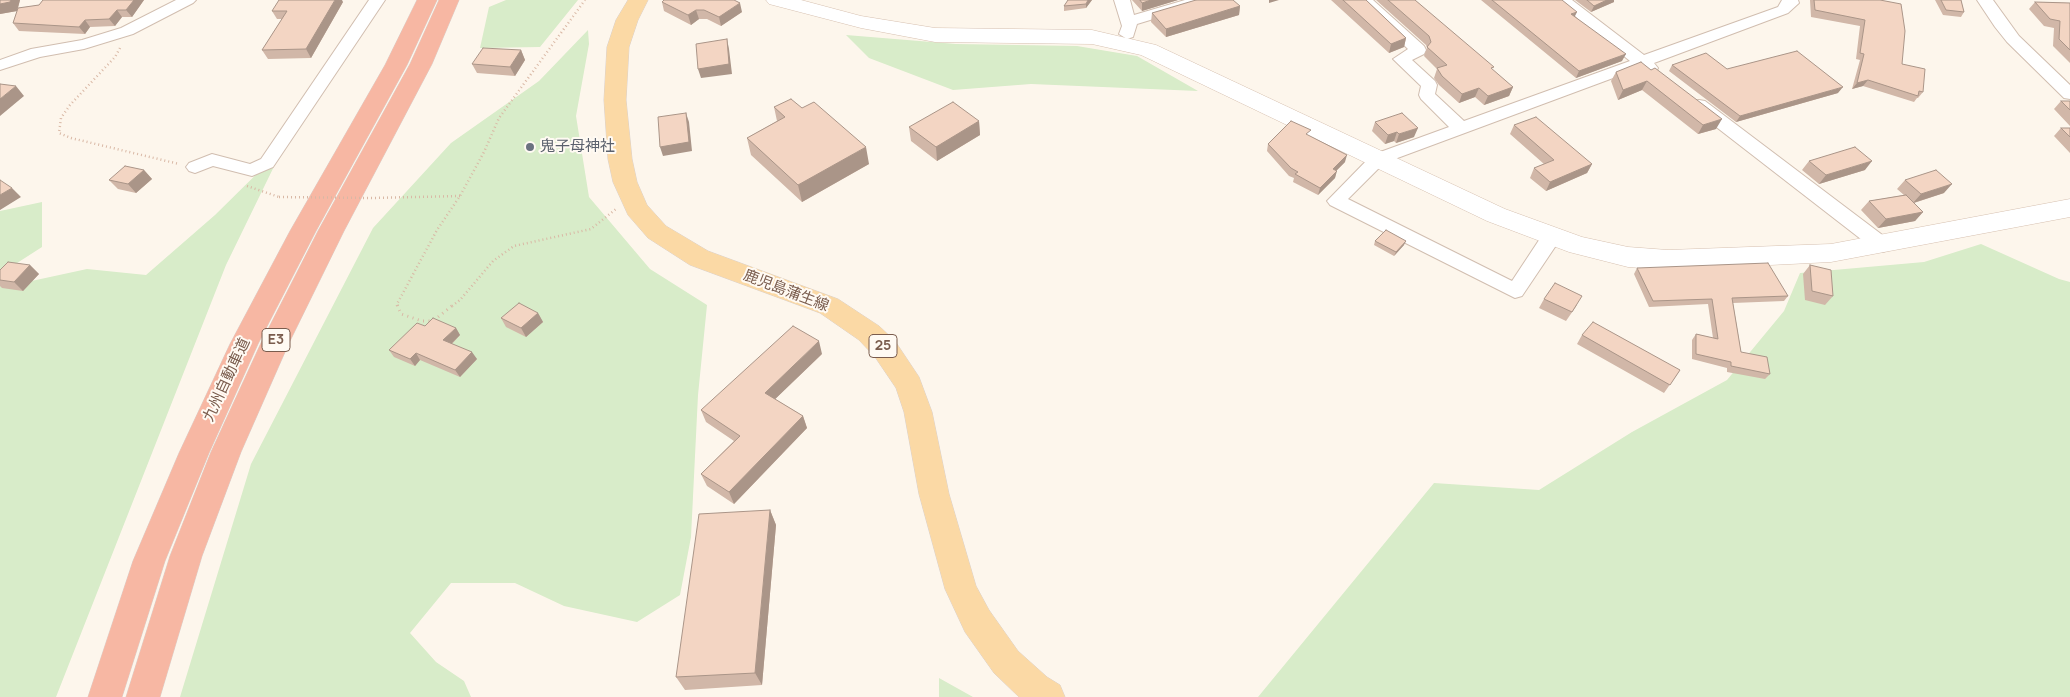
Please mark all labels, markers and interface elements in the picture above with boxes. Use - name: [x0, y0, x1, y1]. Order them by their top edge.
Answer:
- place label: 鬼子母神社: [540, 138, 615, 156]
- marker: 鬼子母神社: [524, 141, 536, 153]
- street label: 鹿児島蒲生線: [741, 266, 831, 316]
- road number: E3: [262, 328, 290, 352]
- road number: 25: [869, 334, 897, 358]
- street label: 九州自動車道: [200, 335, 254, 425]

